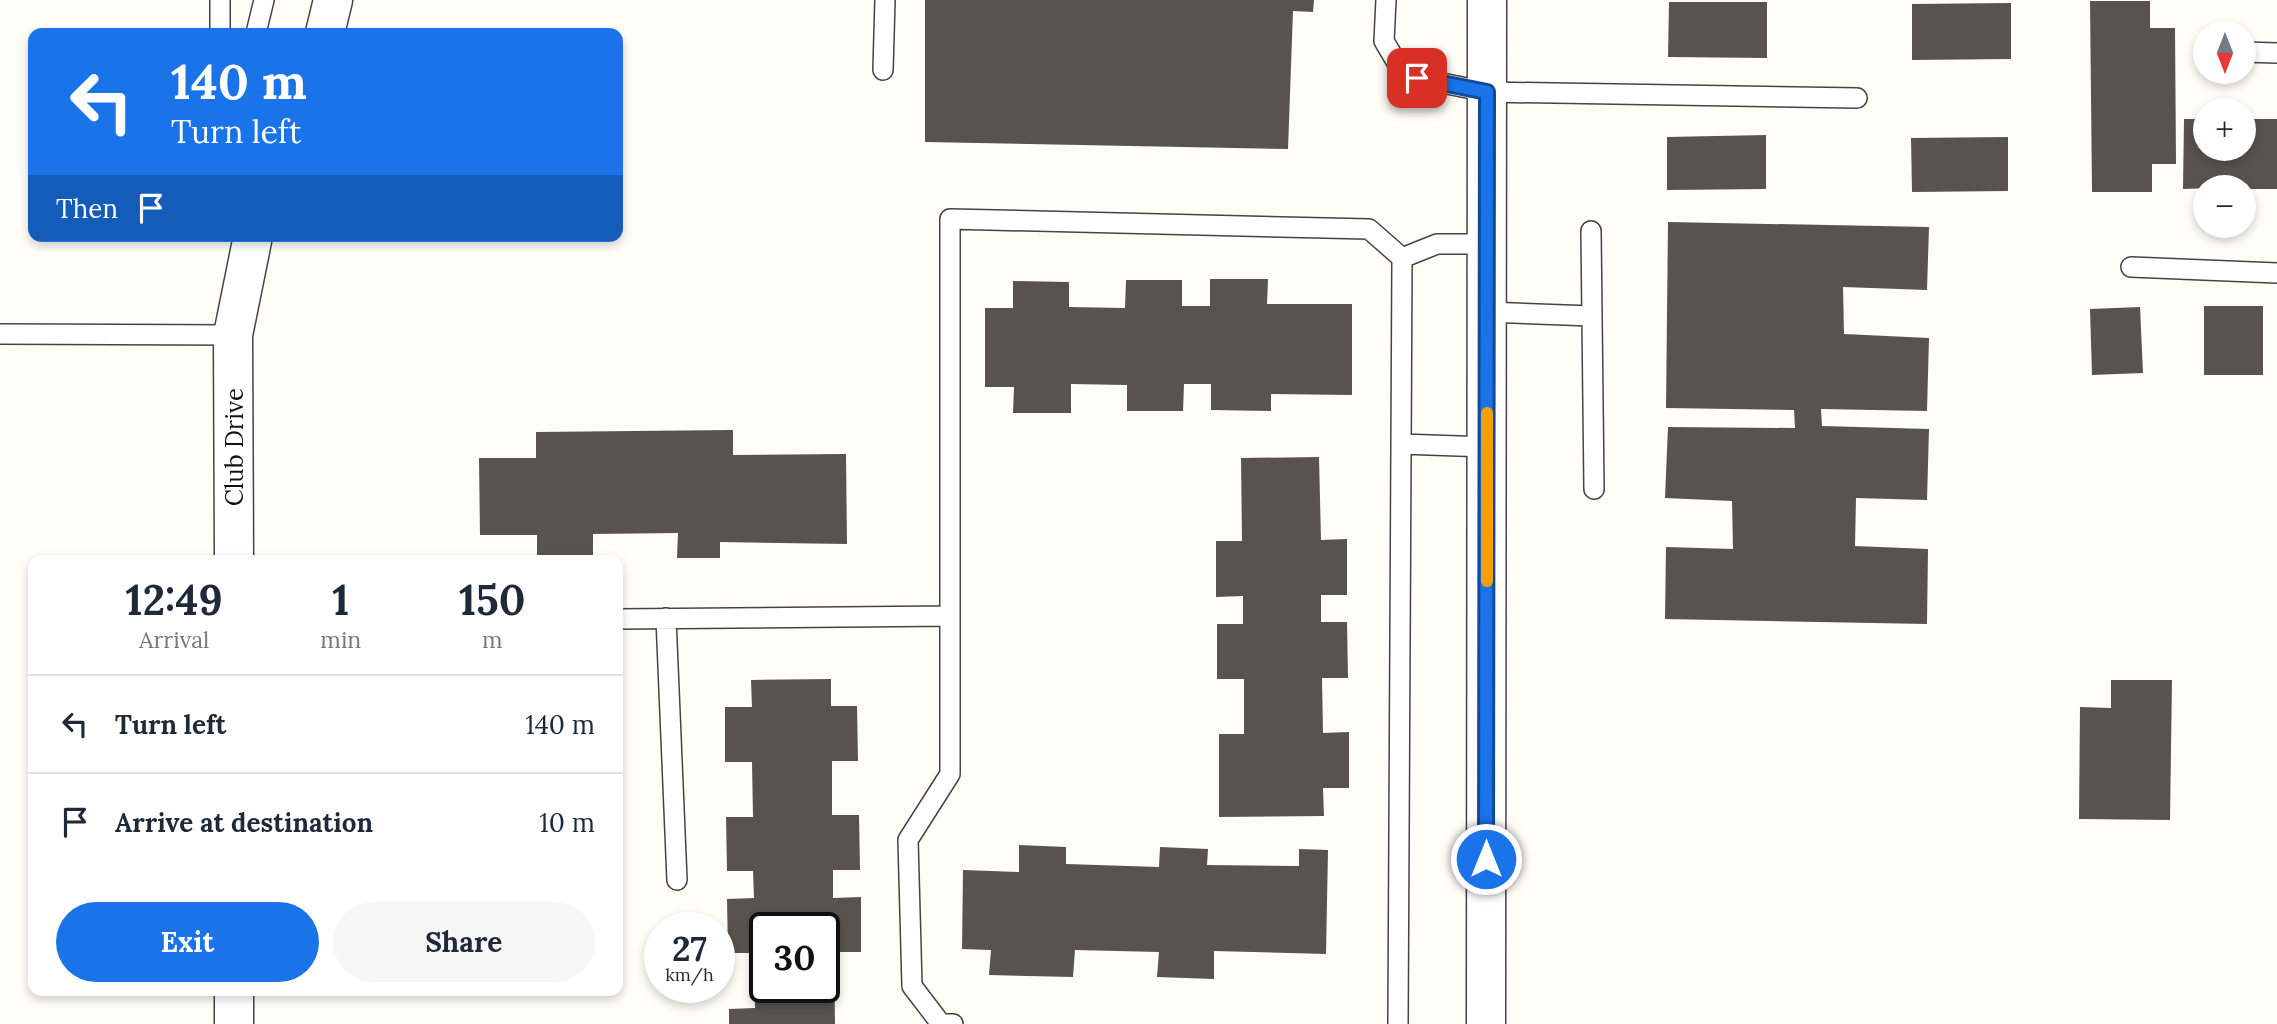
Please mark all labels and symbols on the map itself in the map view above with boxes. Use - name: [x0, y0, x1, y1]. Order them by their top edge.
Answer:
- north arrow: [2193, 21, 2256, 84]
- pin: [1387, 48, 1447, 108]
- street label: Club Drive: [219, 388, 250, 506]
- position arrow: [1449, 822, 1523, 896]
- speed limit sign: 30: [749, 912, 840, 1003]

